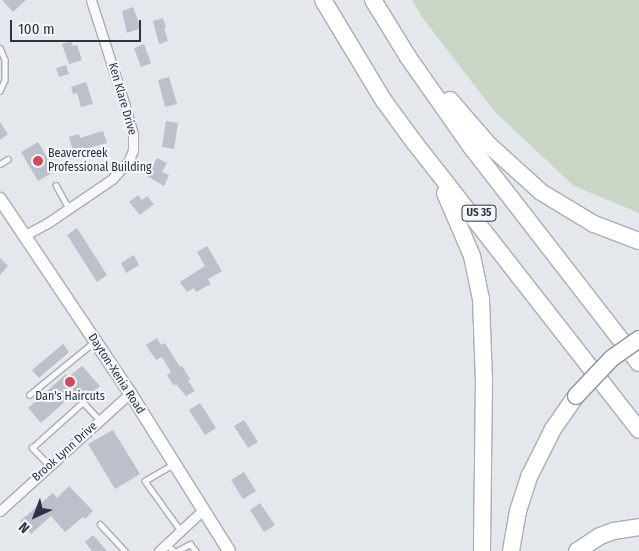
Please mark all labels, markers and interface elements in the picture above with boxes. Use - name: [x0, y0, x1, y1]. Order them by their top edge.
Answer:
- scale bar: [12, 10, 144, 42]
- text: 100 m: [18, 20, 55, 38]
- street label: Ken Klare Drive: [105, 61, 139, 137]
- place label: Beavercreek Professional Building: [48, 147, 152, 175]
- marker: Beavercreek Professional Building: [32, 155, 44, 167]
- road number: US 35: [462, 204, 496, 222]
- street label: Dayton-Xenia Road: [85, 331, 147, 417]
- marker: Dan's Haircuts: [64, 376, 76, 388]
- place label: Dan's Haircuts: [35, 390, 105, 404]
- street label: Brook Lynn Drive: [30, 419, 100, 485]
- north arrow: [10, 491, 60, 541]
- text: N: [16, 518, 33, 536]

